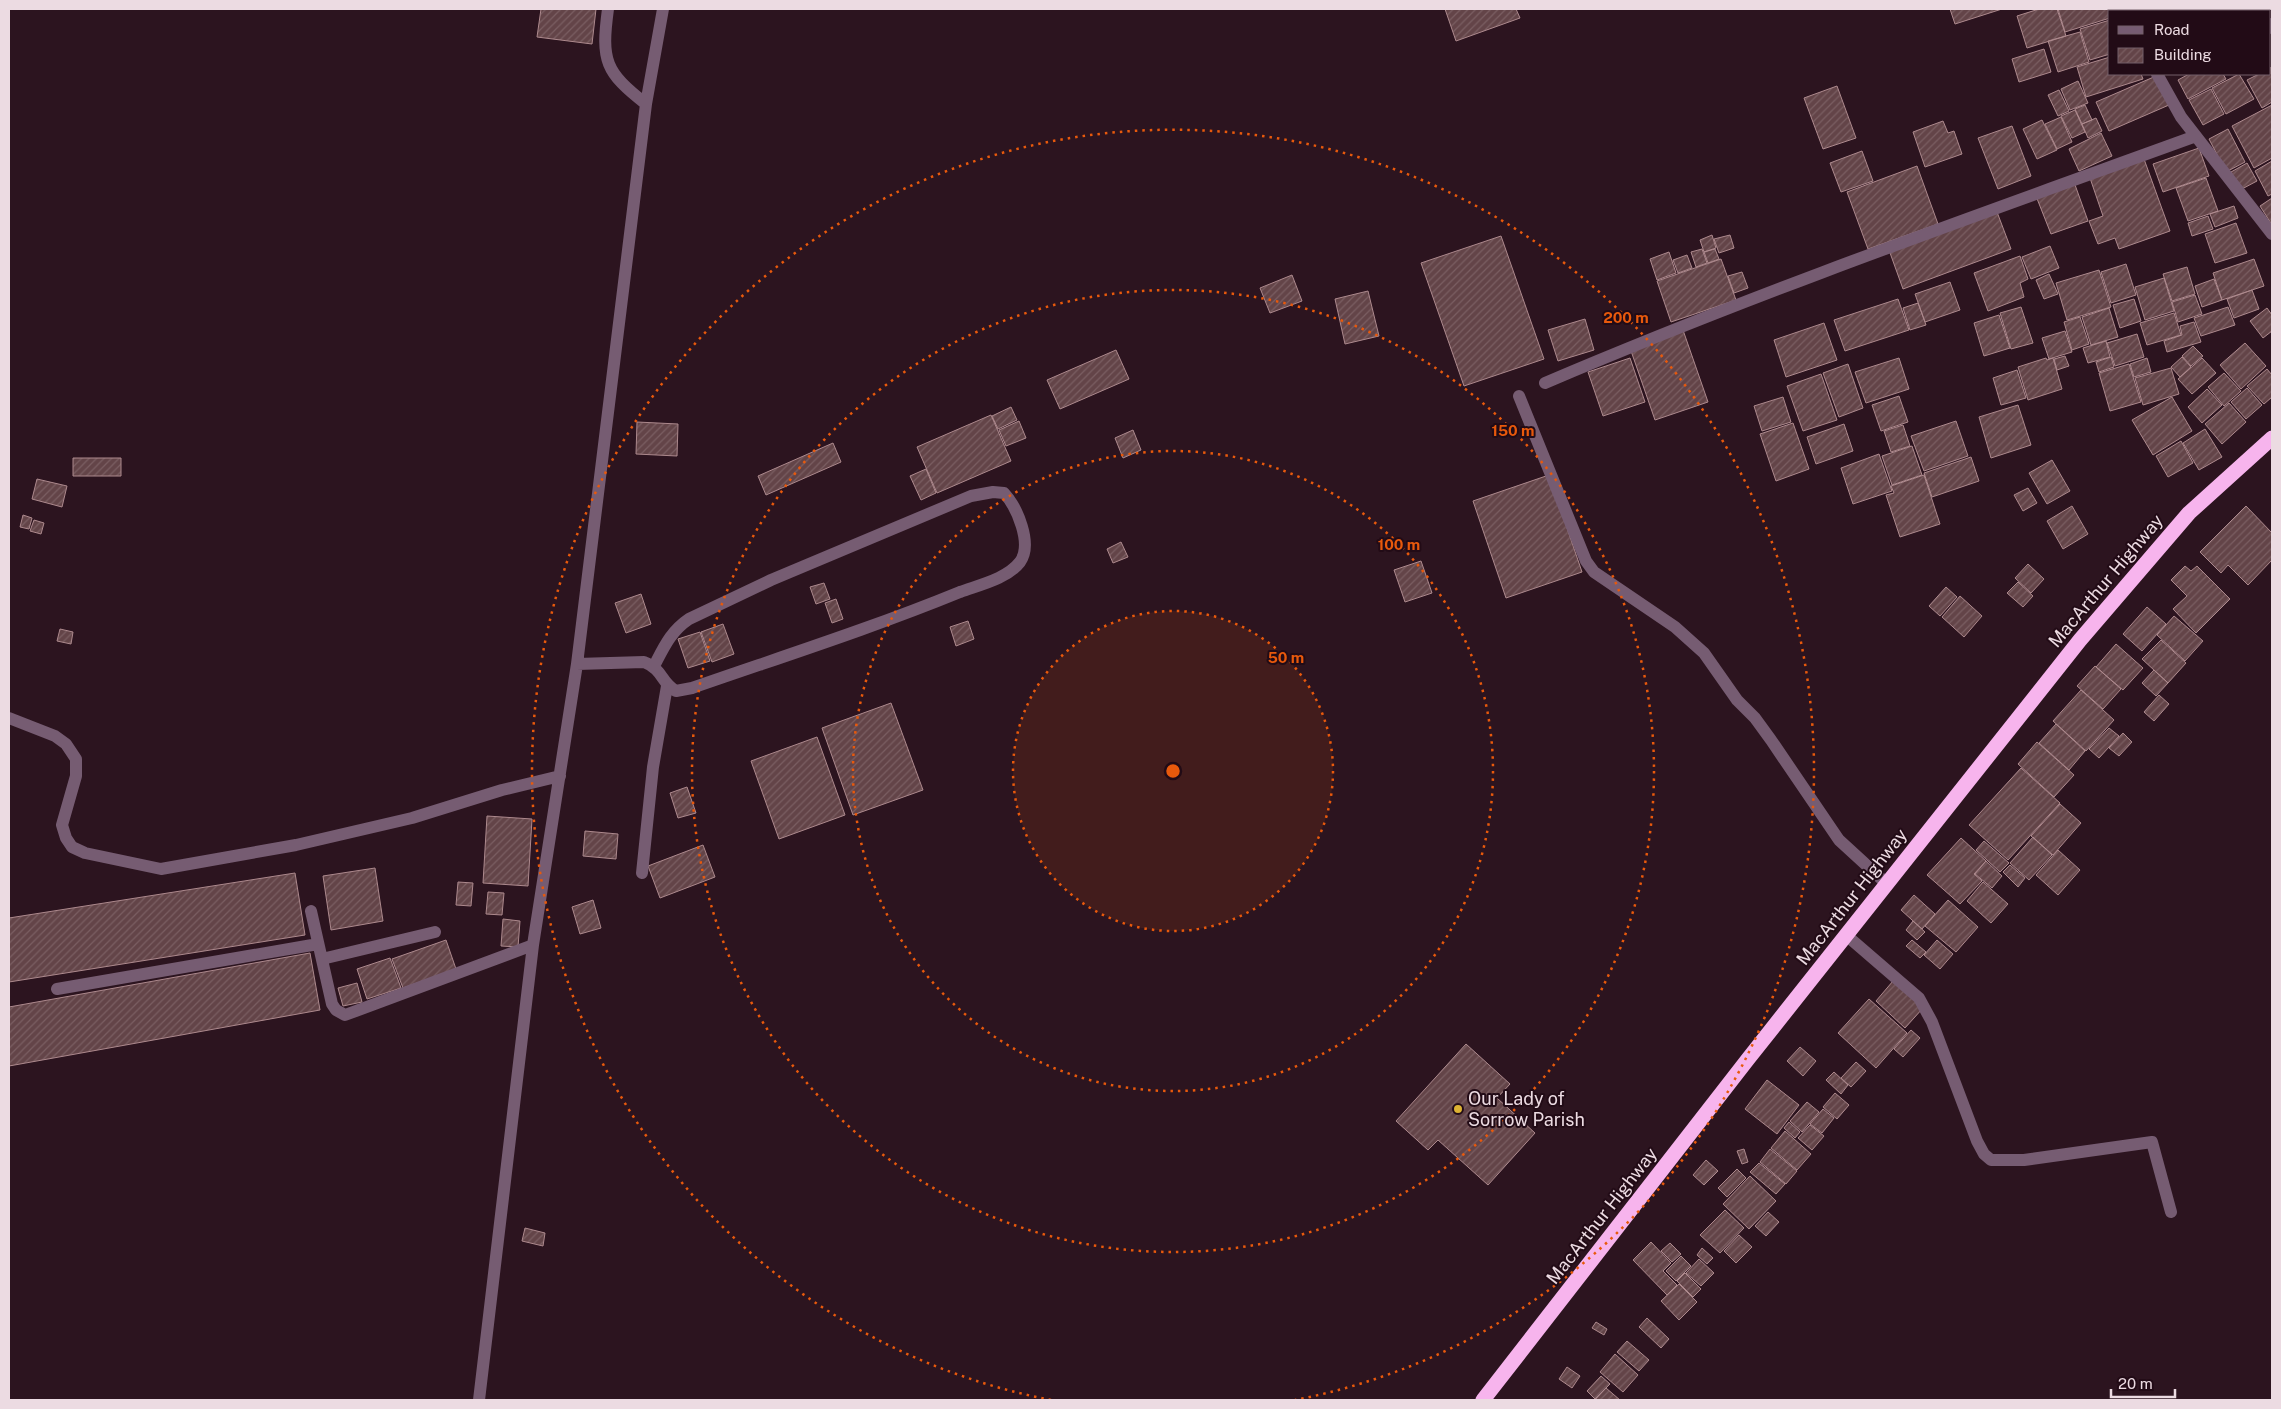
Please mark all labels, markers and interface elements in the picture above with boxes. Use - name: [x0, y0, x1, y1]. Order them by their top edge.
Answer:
- legend: [2108, 10, 2271, 75]
- text: Road: [2154, 21, 2190, 38]
- text: Building: [2154, 46, 2212, 63]
- text: 200 m: [1603, 309, 1649, 326]
- text: 150 m: [1491, 422, 1535, 439]
- street label: MacArthur Highway: [2044, 510, 2168, 651]
- text: 100 m: [1378, 536, 1420, 553]
- text: 50 m: [1268, 649, 1304, 666]
- centre of rings: [1164, 762, 1182, 780]
- street label: MacArthur Highway: [1792, 824, 1912, 969]
- place label: Our Lady of Sorrow Parish: [1468, 1088, 1585, 1130]
- marker: Our Lady of Sorrow Parish: [1452, 1103, 1464, 1115]
- street label: MacArthur Highway: [1542, 1143, 1662, 1288]
- scale bar: [2111, 1366, 2175, 1398]
- text: 20 m: [2118, 1375, 2153, 1392]

